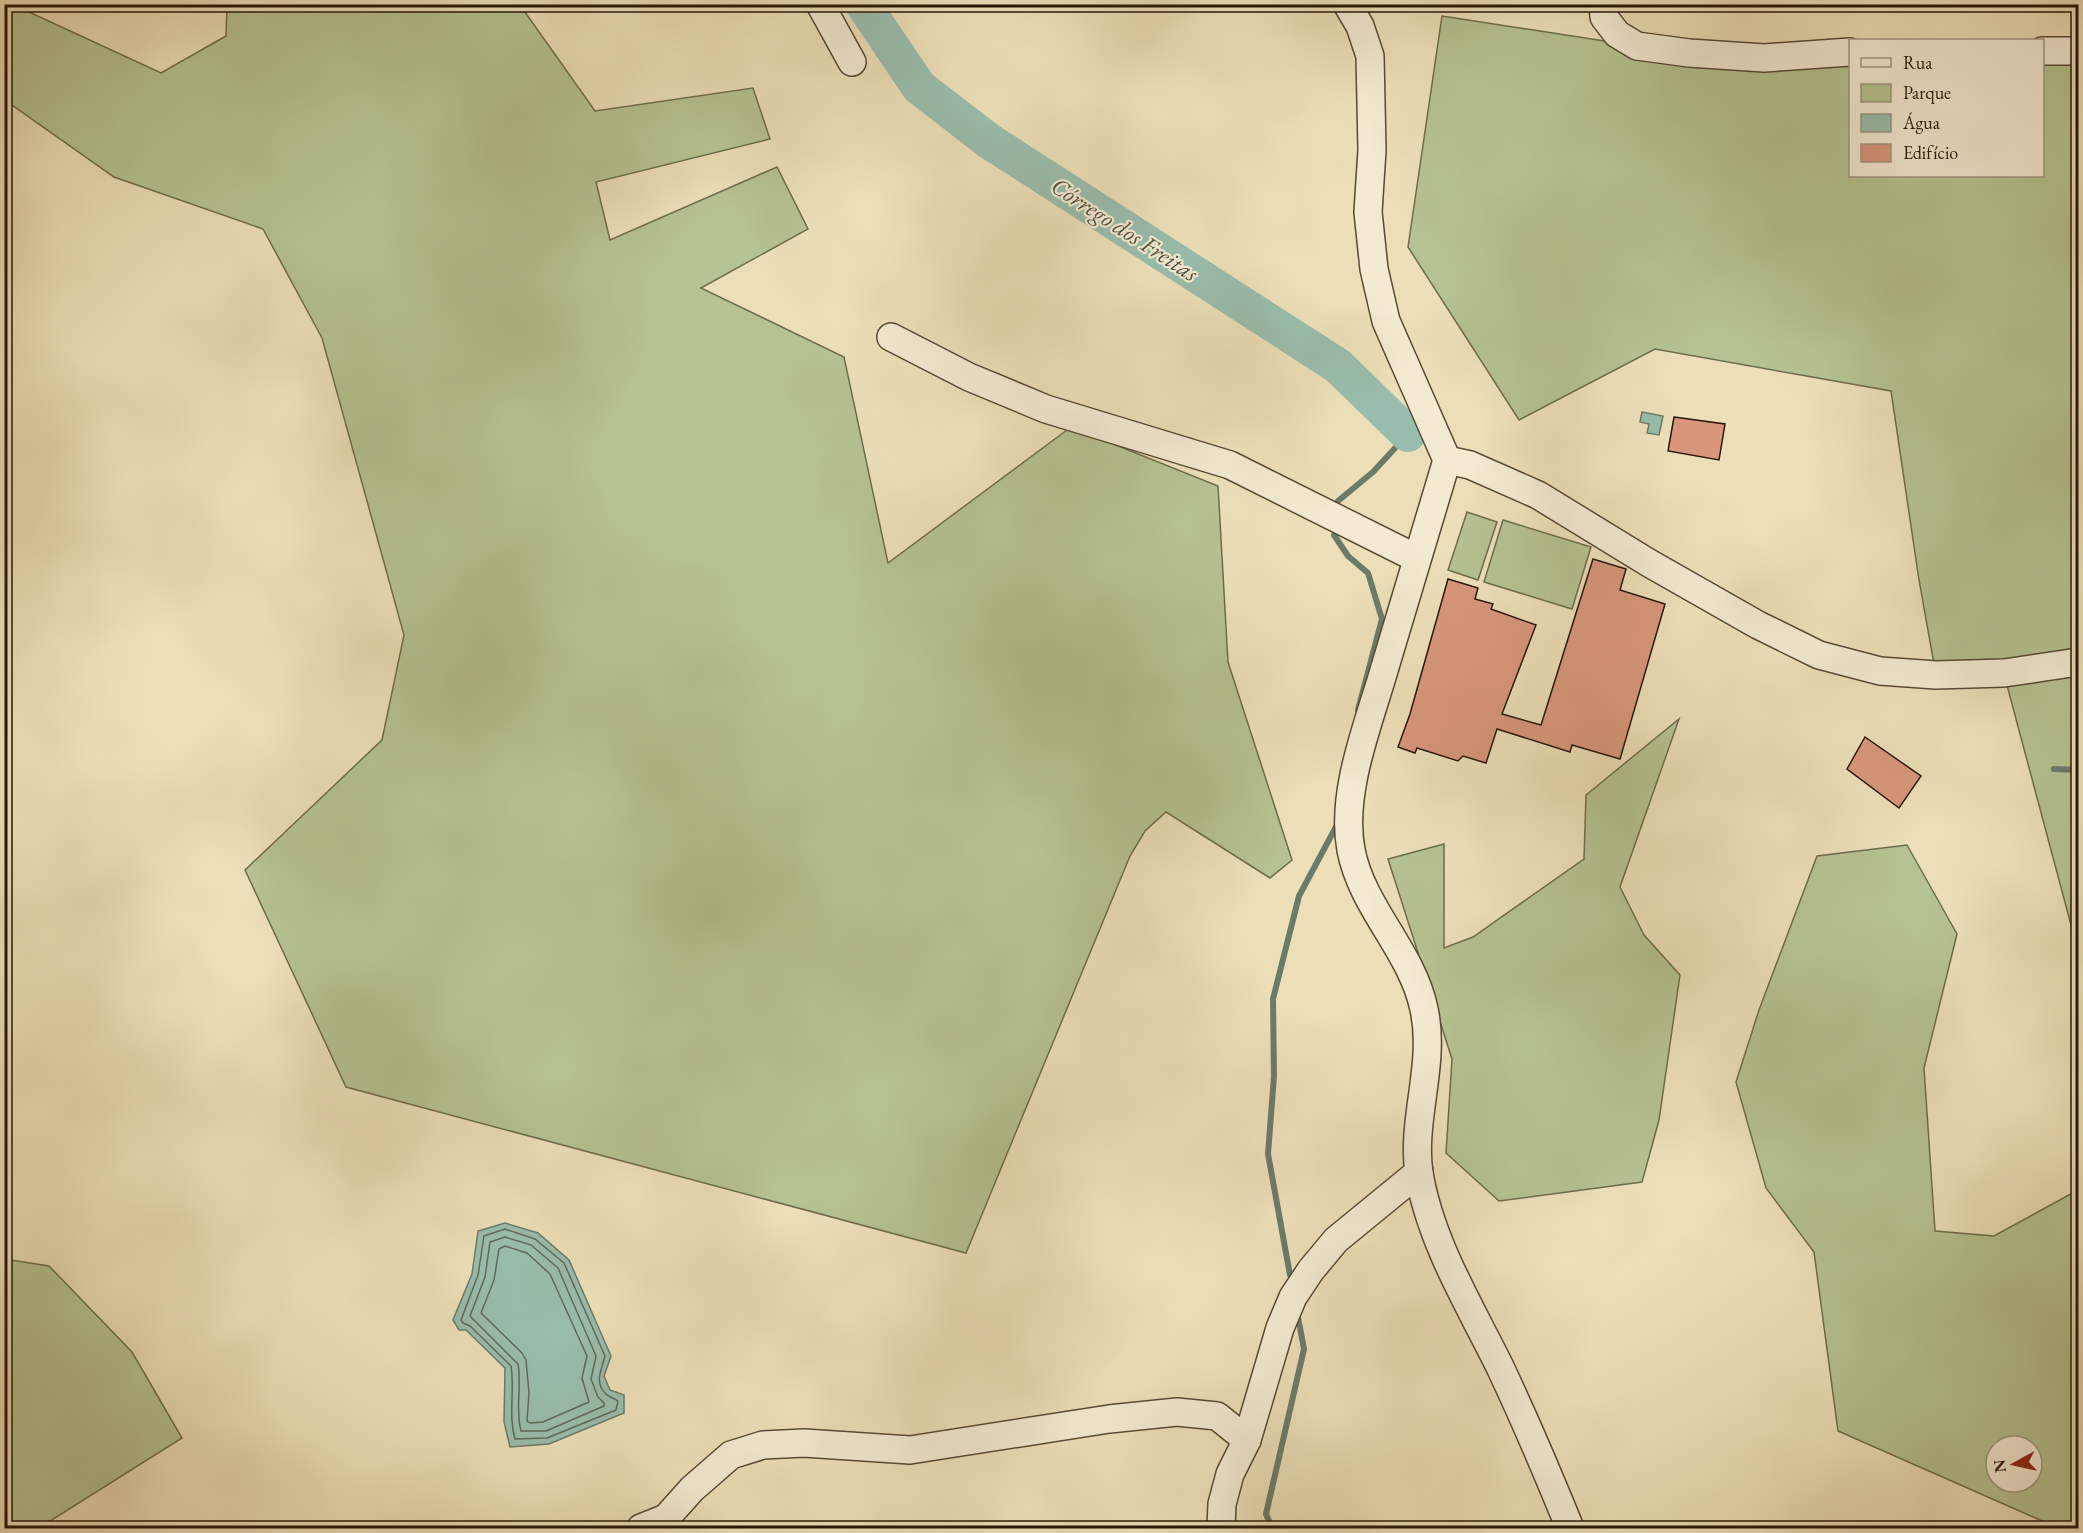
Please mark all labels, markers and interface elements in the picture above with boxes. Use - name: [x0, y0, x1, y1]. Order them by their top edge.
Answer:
- legend: [1849, 39, 2044, 177]
- text: Rua: [1903, 51, 1933, 74]
- text: Parque: [1903, 81, 1951, 104]
- text: Água: [1902, 111, 1941, 134]
- text: Edifício: [1903, 141, 1958, 164]
- water label: Córrego dos Freitas: [1046, 170, 1205, 288]
- north arrow: [1984, 1434, 2044, 1494]
- text: N: [1988, 1458, 2011, 1474]

